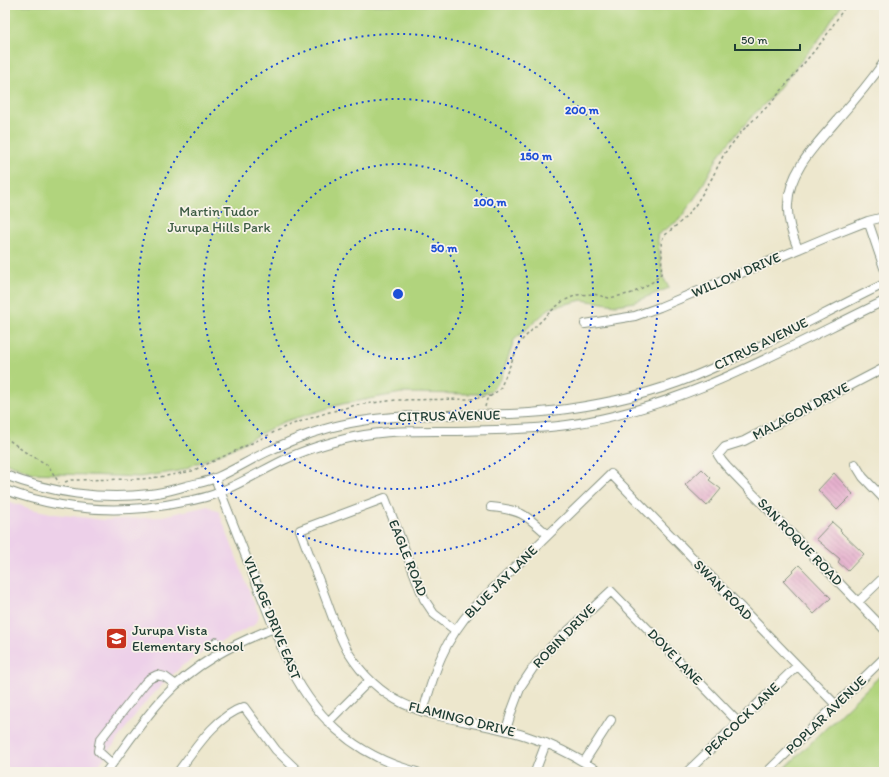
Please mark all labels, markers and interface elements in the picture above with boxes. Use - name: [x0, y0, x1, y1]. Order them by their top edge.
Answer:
- scale bar: [735, 26, 800, 52]
- text: 50 m: [741, 33, 767, 47]
- text: 200 m: [565, 103, 600, 117]
- text: 150 m: [520, 149, 553, 163]
- text: 100 m: [473, 195, 507, 209]
- park label: Martin Tudor Jurupa Hills Park: [167, 203, 271, 236]
- text: 50 m: [431, 241, 458, 255]
- street label: WILLOW DRIVE: [689, 248, 783, 301]
- centre of rings: [391, 287, 405, 301]
- street label: CITRUS AVENUE: [711, 314, 811, 374]
- street label: MALAGON DRIVE: [750, 378, 852, 444]
- street label: CITRUS AVENUE: [398, 407, 501, 425]
- street label: SAN ROQUE ROAD: [754, 495, 846, 589]
- street label: EAGLE ROAD: [385, 517, 431, 599]
- street label: BLUE JAY LANE: [461, 542, 541, 622]
- street label: VILLAGE DRIVE EAST: [239, 554, 305, 682]
- street label: SWAN ROAD: [690, 556, 756, 624]
- street label: ROBIN DRIVE: [529, 600, 599, 672]
- place label: Jurupa Vista Elementary School: [132, 622, 244, 655]
- school or university icon: Jurupa Vista Elementary School: [103, 625, 129, 651]
- street label: DOVE LANE: [644, 625, 706, 689]
- street label: POPLAR AVENUE: [782, 672, 870, 758]
- street label: PEACOCK LANE: [701, 679, 783, 759]
- street label: FLAMINGO DRIVE: [407, 698, 517, 740]

